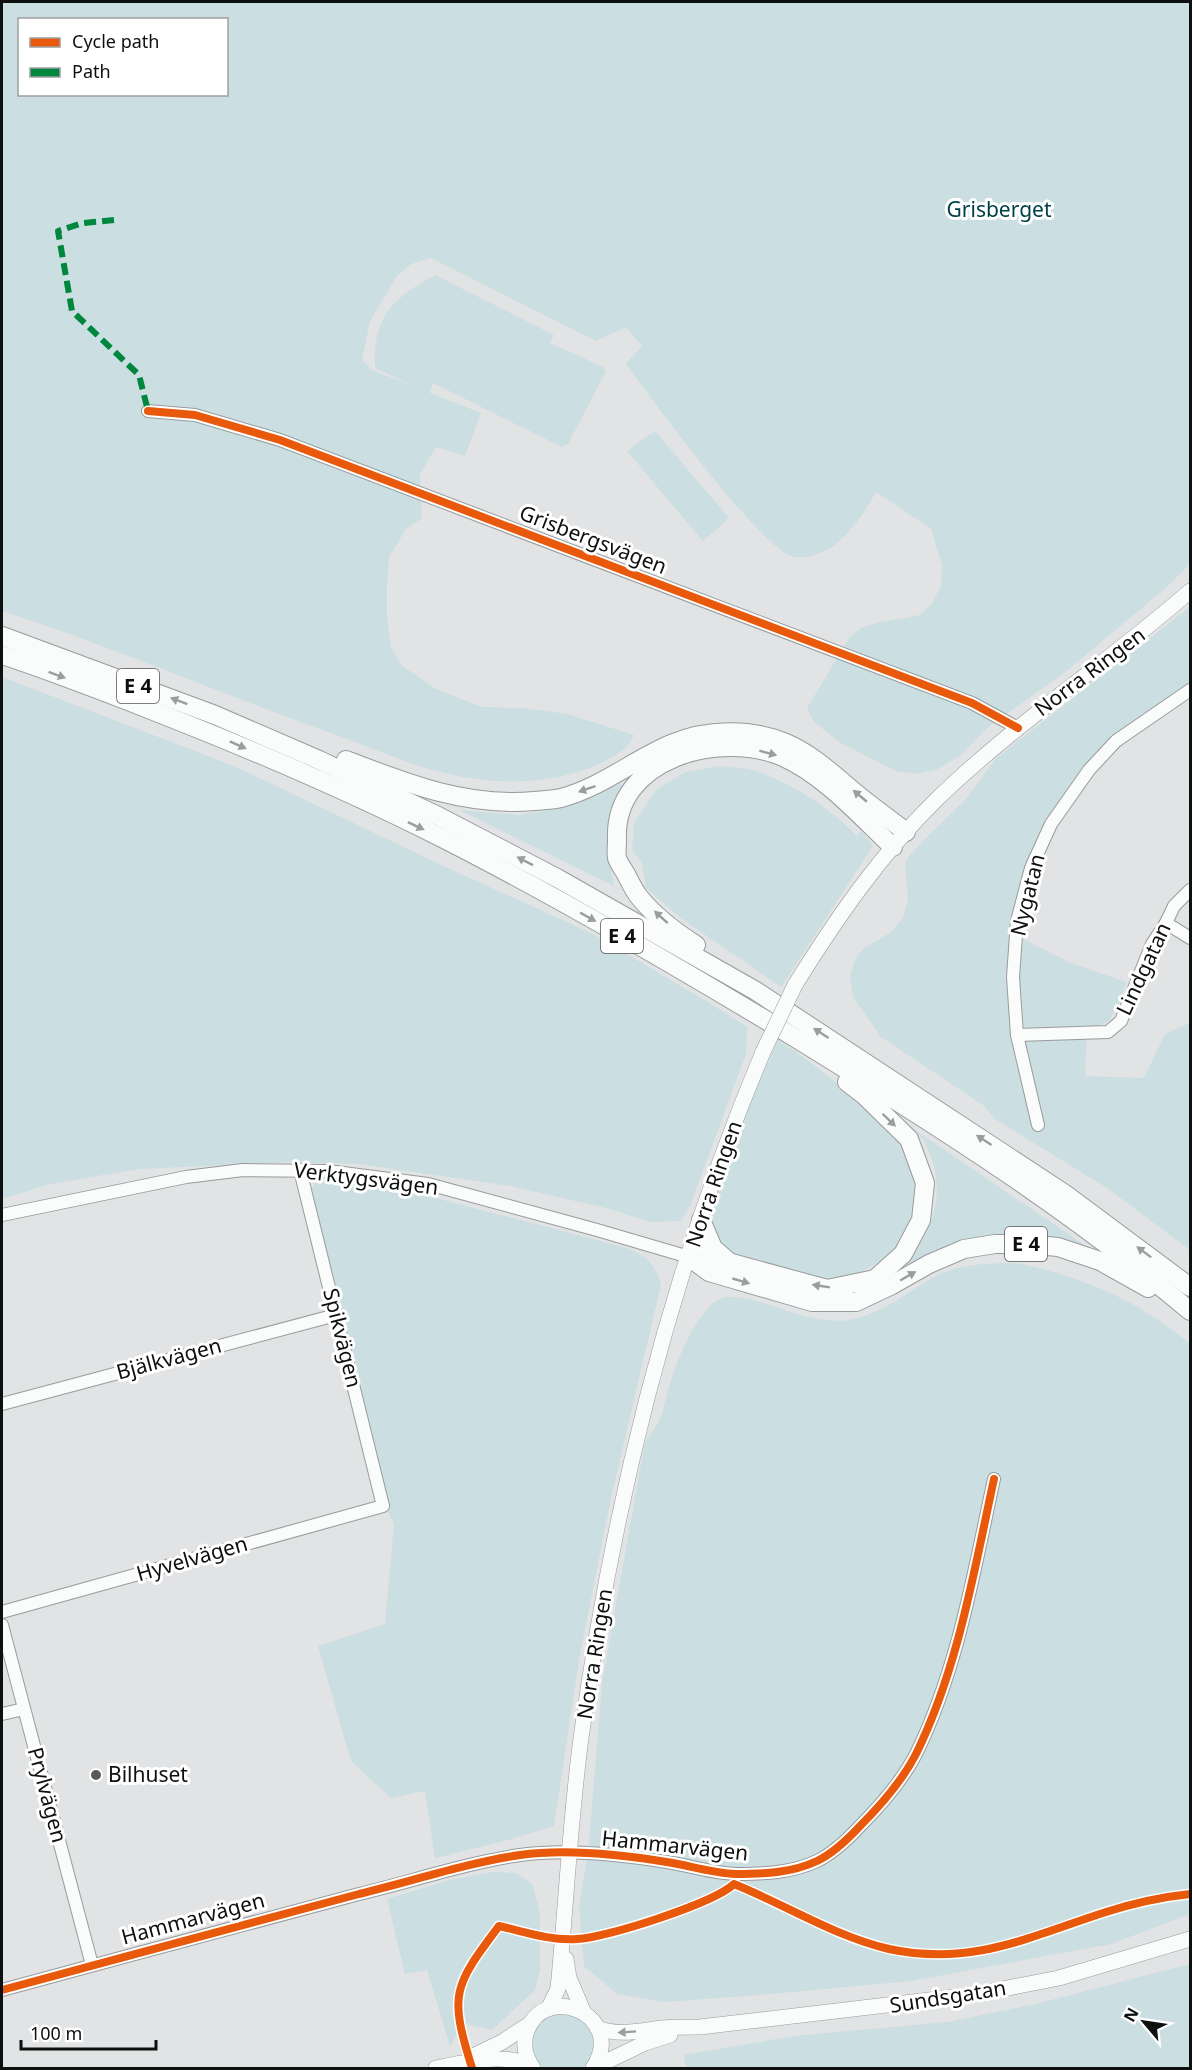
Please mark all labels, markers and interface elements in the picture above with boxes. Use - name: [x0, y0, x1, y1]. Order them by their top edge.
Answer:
- legend: [18, 18, 228, 96]
- text: Cycle path: [72, 29, 159, 53]
- text: Path: [72, 59, 111, 83]
- park label: Grisberget: [947, 195, 1052, 223]
- street label: Grisbergsvägen: [516, 498, 671, 580]
- street label: Norra Ringen: [1028, 620, 1151, 722]
- road number: E 4: [117, 669, 159, 703]
- one-way arrow: [48, 670, 66, 680]
- one-way arrow: [170, 696, 188, 705]
- one-way arrow: [230, 741, 247, 750]
- one-way arrow: [759, 749, 777, 758]
- one-way arrow: [577, 785, 595, 794]
- one-way arrow: [853, 790, 868, 803]
- one-way arrow: [407, 821, 424, 830]
- street label: Nygatan: [1003, 851, 1051, 939]
- one-way arrow: [517, 856, 534, 866]
- one-way arrow: [654, 911, 669, 924]
- one-way arrow: [580, 912, 597, 922]
- street label: Lindgatan: [1109, 918, 1177, 1020]
- road number: E 4: [601, 919, 643, 953]
- one-way arrow: [812, 1028, 829, 1039]
- one-way arrow: [881, 1113, 896, 1127]
- street label: Norra Ringen: [678, 1117, 748, 1251]
- one-way arrow: [976, 1135, 992, 1146]
- street label: Verktygsvägen: [292, 1155, 440, 1201]
- road number: E 4: [1005, 1227, 1047, 1261]
- one-way arrow: [1136, 1246, 1151, 1258]
- one-way arrow: [900, 1271, 917, 1281]
- one-way arrow: [732, 1277, 750, 1286]
- one-way arrow: [812, 1282, 831, 1291]
- street label: Spikvägen: [317, 1285, 369, 1390]
- street label: Bjälkvägen: [113, 1331, 224, 1385]
- street label: Hyvelvägen: [133, 1529, 251, 1587]
- street label: Norra Ringen: [570, 1586, 618, 1721]
- street label: Prylvägen: [22, 1744, 74, 1846]
- place label: Bilhuset: [108, 1760, 188, 1788]
- marker: Bilhuset: [89, 1768, 103, 1782]
- street label: Hammarvägen: [600, 1823, 750, 1867]
- street label: Hammarvägen: [118, 1885, 267, 1951]
- street label: Sundsgatan: [888, 1973, 1008, 2019]
- north arrow: [1114, 1992, 1174, 2052]
- text: N: [1118, 2004, 1144, 2026]
- scale bar: [21, 2013, 156, 2051]
- text: 100 m: [30, 2021, 82, 2045]
- one-way arrow: [618, 2028, 637, 2037]

